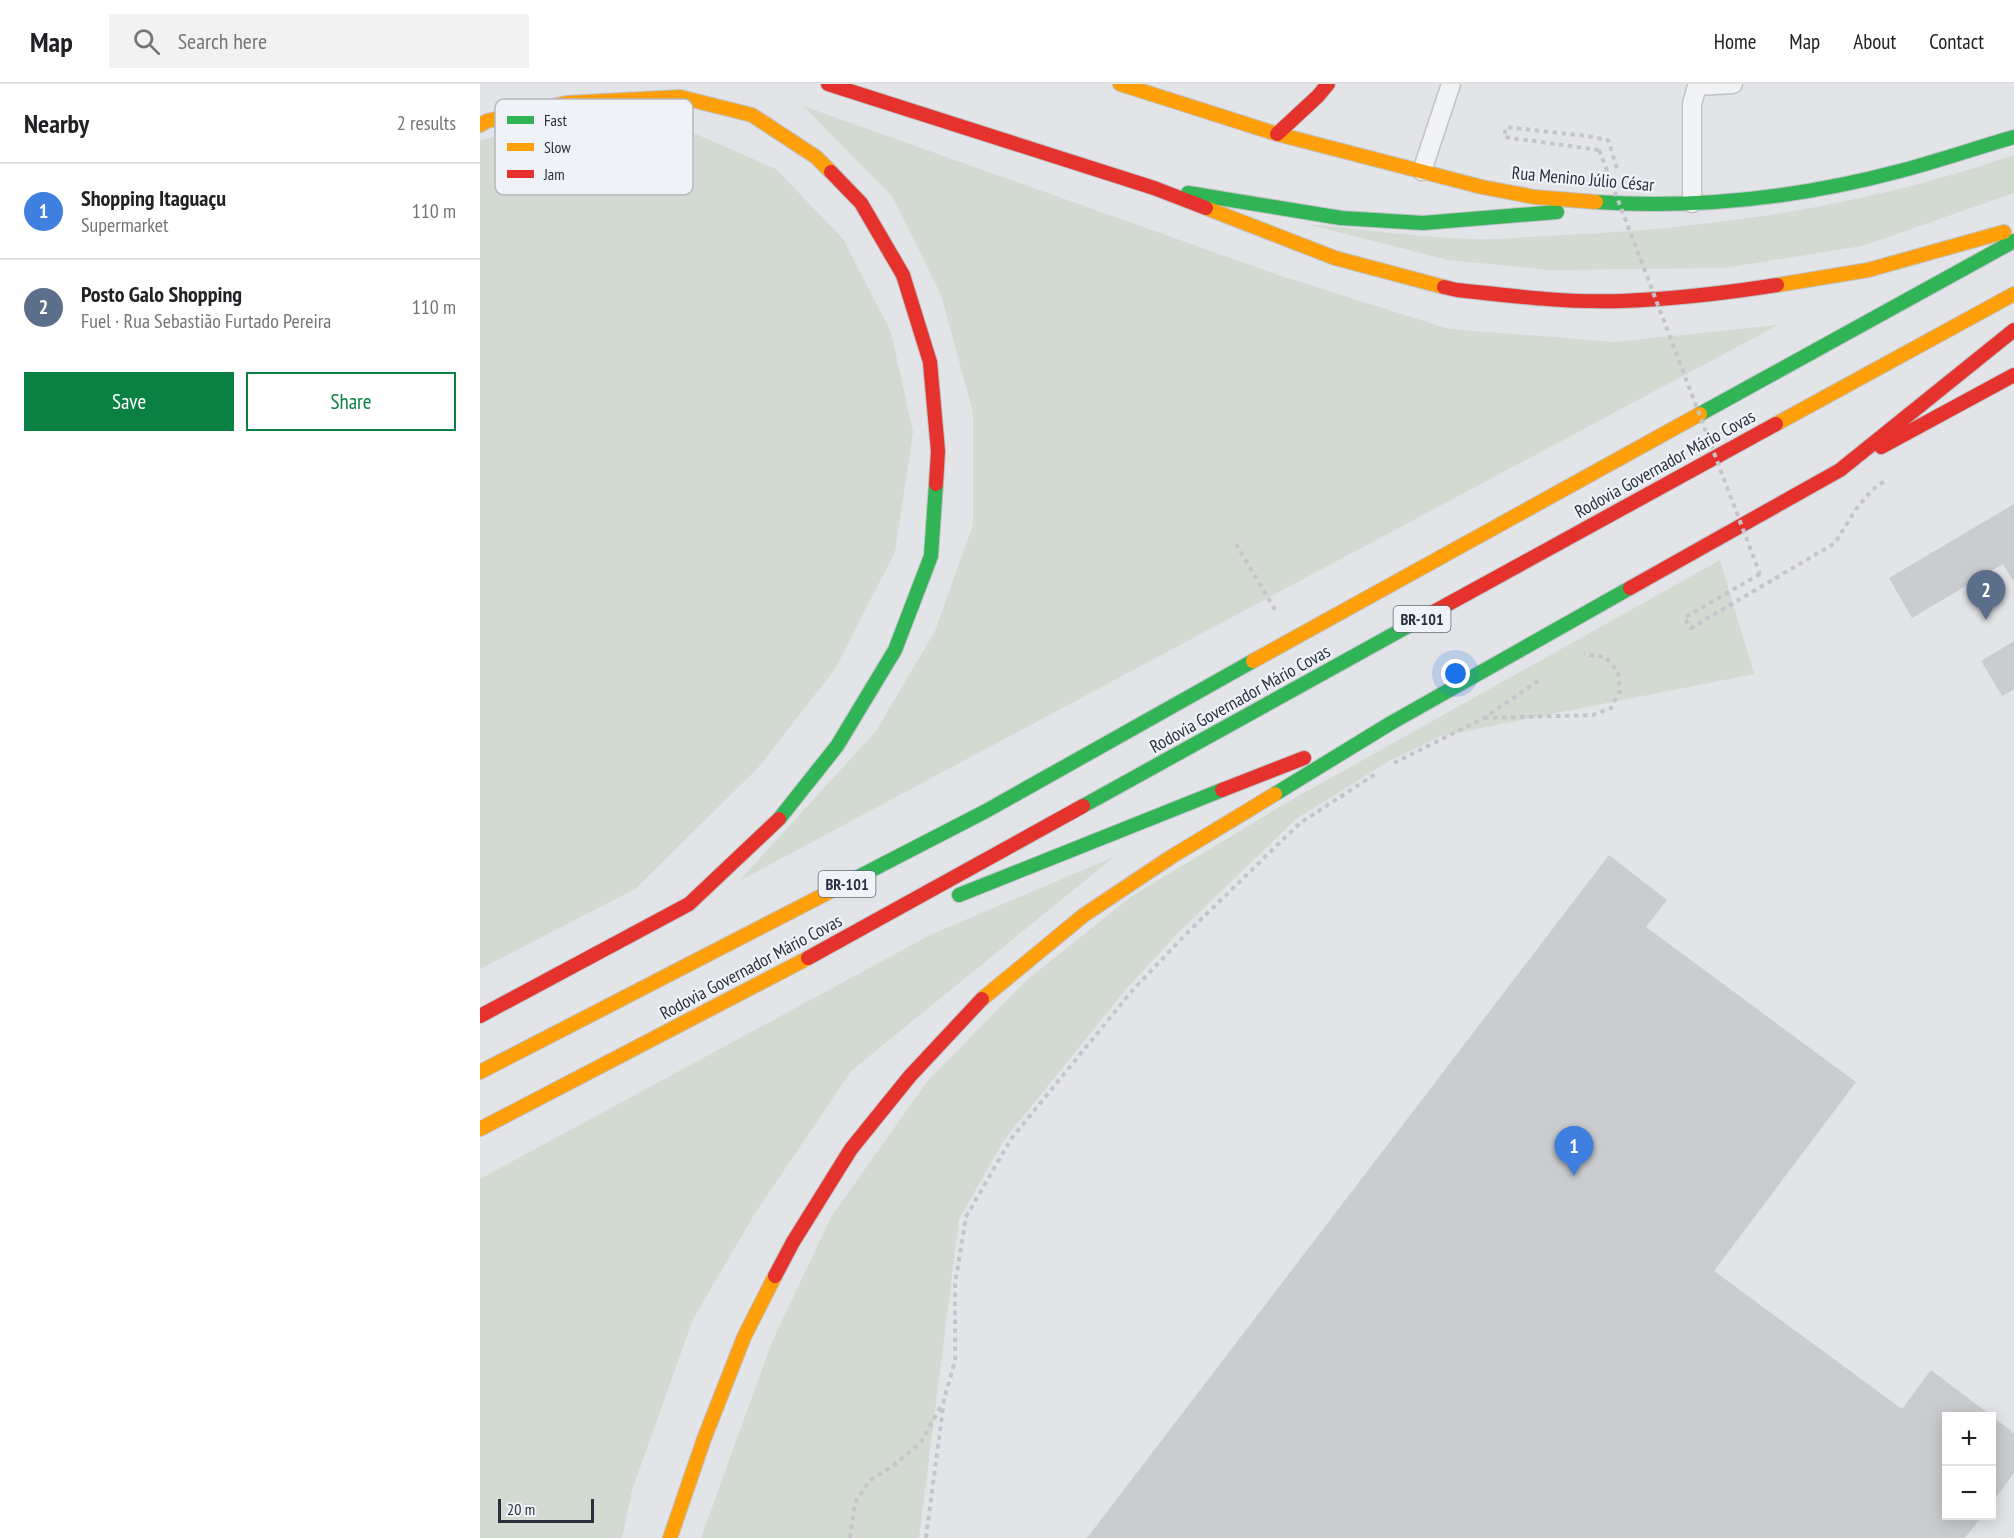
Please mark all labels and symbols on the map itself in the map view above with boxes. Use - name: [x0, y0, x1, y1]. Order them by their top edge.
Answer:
- legend: [495, 99, 693, 195]
- text: Fast: [544, 110, 567, 130]
- text: Slow: [544, 137, 571, 157]
- street label: Rua Menino Júlio César: [1511, 161, 1655, 196]
- text: Jam: [543, 164, 565, 184]
- street label: Rodovia Governador Mário Covas: [1570, 404, 1759, 523]
- pin: 2: [1966, 570, 2006, 620]
- road number: BR-101: [1394, 606, 1450, 632]
- street label: Rodovia Governador Mário Covas: [1145, 639, 1334, 758]
- your location: [1441, 659, 1470, 688]
- road number: BR-101: [818, 871, 875, 897]
- street label: Rodovia Governador Mário Covas: [656, 909, 846, 1024]
- pin: 1: [1554, 1126, 1594, 1176]
- scale bar: [498, 1496, 594, 1524]

